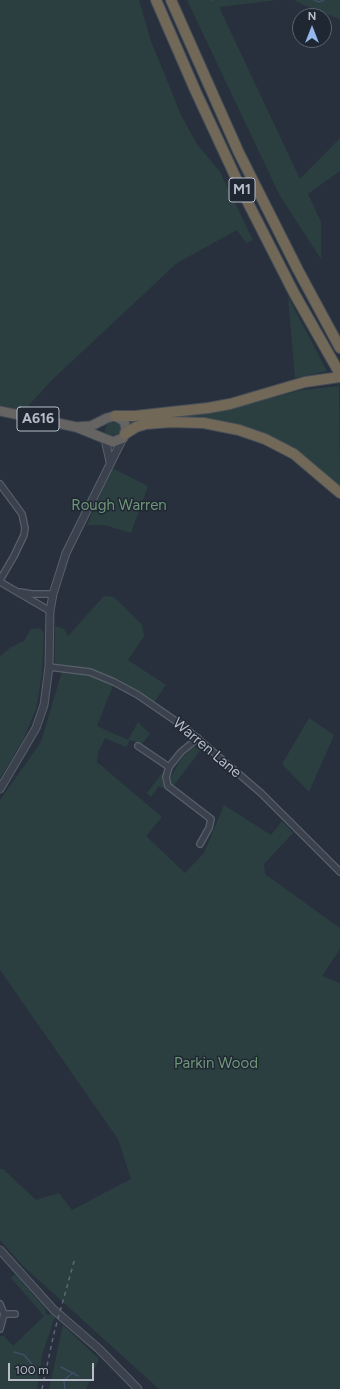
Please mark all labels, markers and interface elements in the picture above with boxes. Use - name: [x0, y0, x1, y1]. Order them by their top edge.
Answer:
- north arrow: [292, 8, 332, 48]
- text: N: [308, 10, 316, 23]
- road number: M1: [229, 178, 255, 202]
- road number: A616: [17, 407, 59, 431]
- park label: Rough Warren: [71, 497, 167, 515]
- street label: Warren Lane: [169, 714, 245, 782]
- park label: Parkin Wood: [174, 1055, 258, 1073]
- scale bar: [10, 1355, 96, 1381]
- text: 100 m: [15, 1363, 49, 1377]

